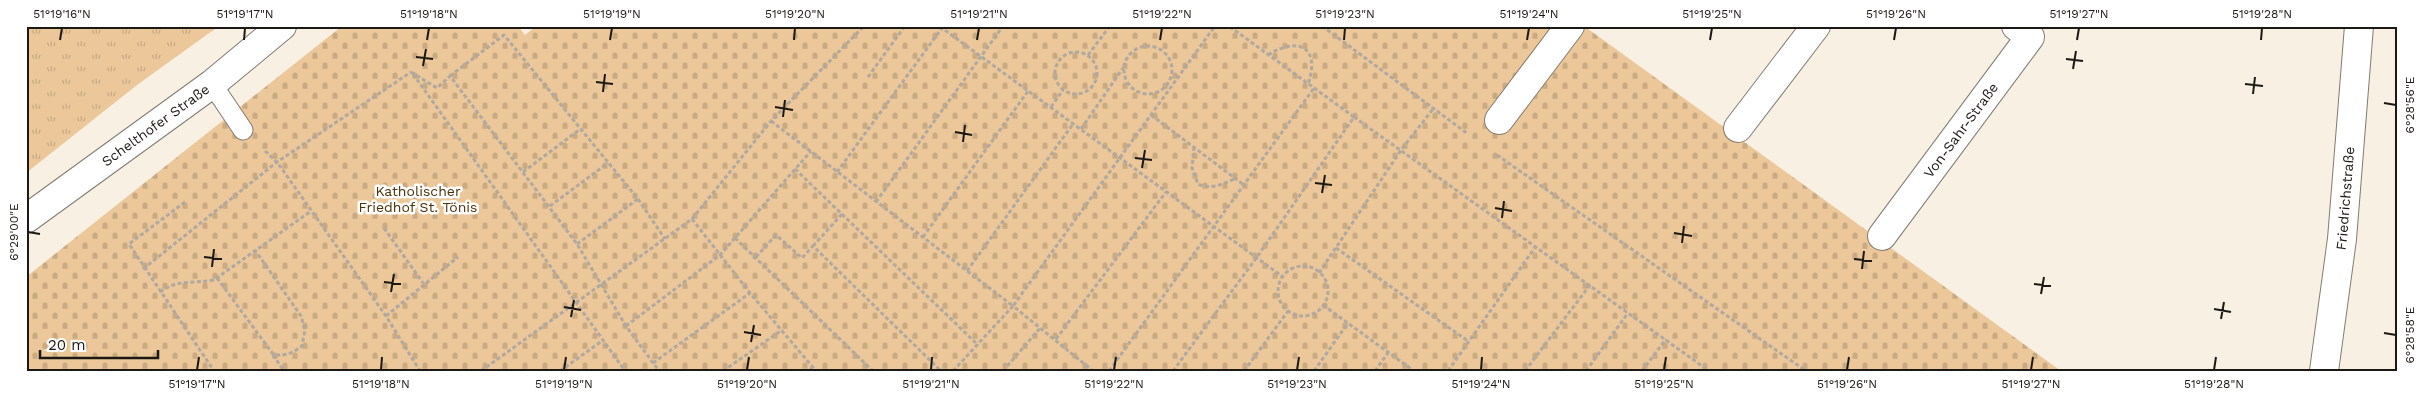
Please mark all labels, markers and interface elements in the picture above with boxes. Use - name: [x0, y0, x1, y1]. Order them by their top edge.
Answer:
- text: 51°19'16"N: [33, 7, 91, 21]
- text: 51°19'17"N: [216, 7, 274, 21]
- text: 51°19'18"N: [400, 7, 458, 21]
- text: 51°19'19"N: [583, 7, 641, 21]
- text: 51°19'20"N: [765, 7, 825, 21]
- text: 51°19'21"N: [950, 7, 1008, 21]
- text: 51°19'22"N: [1132, 7, 1192, 21]
- text: 51°19'23"N: [1315, 7, 1375, 21]
- text: 51°19'24"N: [1499, 7, 1559, 21]
- text: 51°19'25"N: [1682, 7, 1742, 21]
- text: 51°19'26"N: [1866, 7, 1926, 21]
- text: 51°19'27"N: [2049, 7, 2109, 21]
- text: 51°19'28"N: [2232, 7, 2292, 21]
- text: 6°28'56"E: [2403, 76, 2417, 133]
- street label: Von-Sahr-Straße: [1920, 79, 2001, 181]
- street label: Schelthofer Straße: [99, 81, 212, 169]
- street label: Friedrichstraße: [2333, 146, 2357, 251]
- park label: Katholischer Friedhof St. Tönis: [359, 183, 477, 215]
- text: 6°29'00"E: [7, 203, 21, 261]
- text: 6°28'58"E: [2403, 306, 2417, 363]
- scale bar: [40, 327, 158, 359]
- text: 20 m: [48, 336, 86, 354]
- text: 51°19'17"N: [168, 377, 226, 391]
- text: 51°19'18"N: [352, 377, 410, 391]
- text: 51°19'19"N: [535, 377, 593, 391]
- text: 51°19'20"N: [717, 377, 777, 391]
- text: 51°19'21"N: [902, 377, 960, 391]
- text: 51°19'22"N: [1084, 377, 1144, 391]
- text: 51°19'23"N: [1267, 377, 1327, 391]
- text: 51°19'24"N: [1451, 377, 1511, 391]
- text: 51°19'25"N: [1634, 377, 1694, 391]
- text: 51°19'26"N: [1817, 377, 1877, 391]
- text: 51°19'27"N: [2001, 377, 2061, 391]
- text: 51°19'28"N: [2184, 377, 2244, 391]

